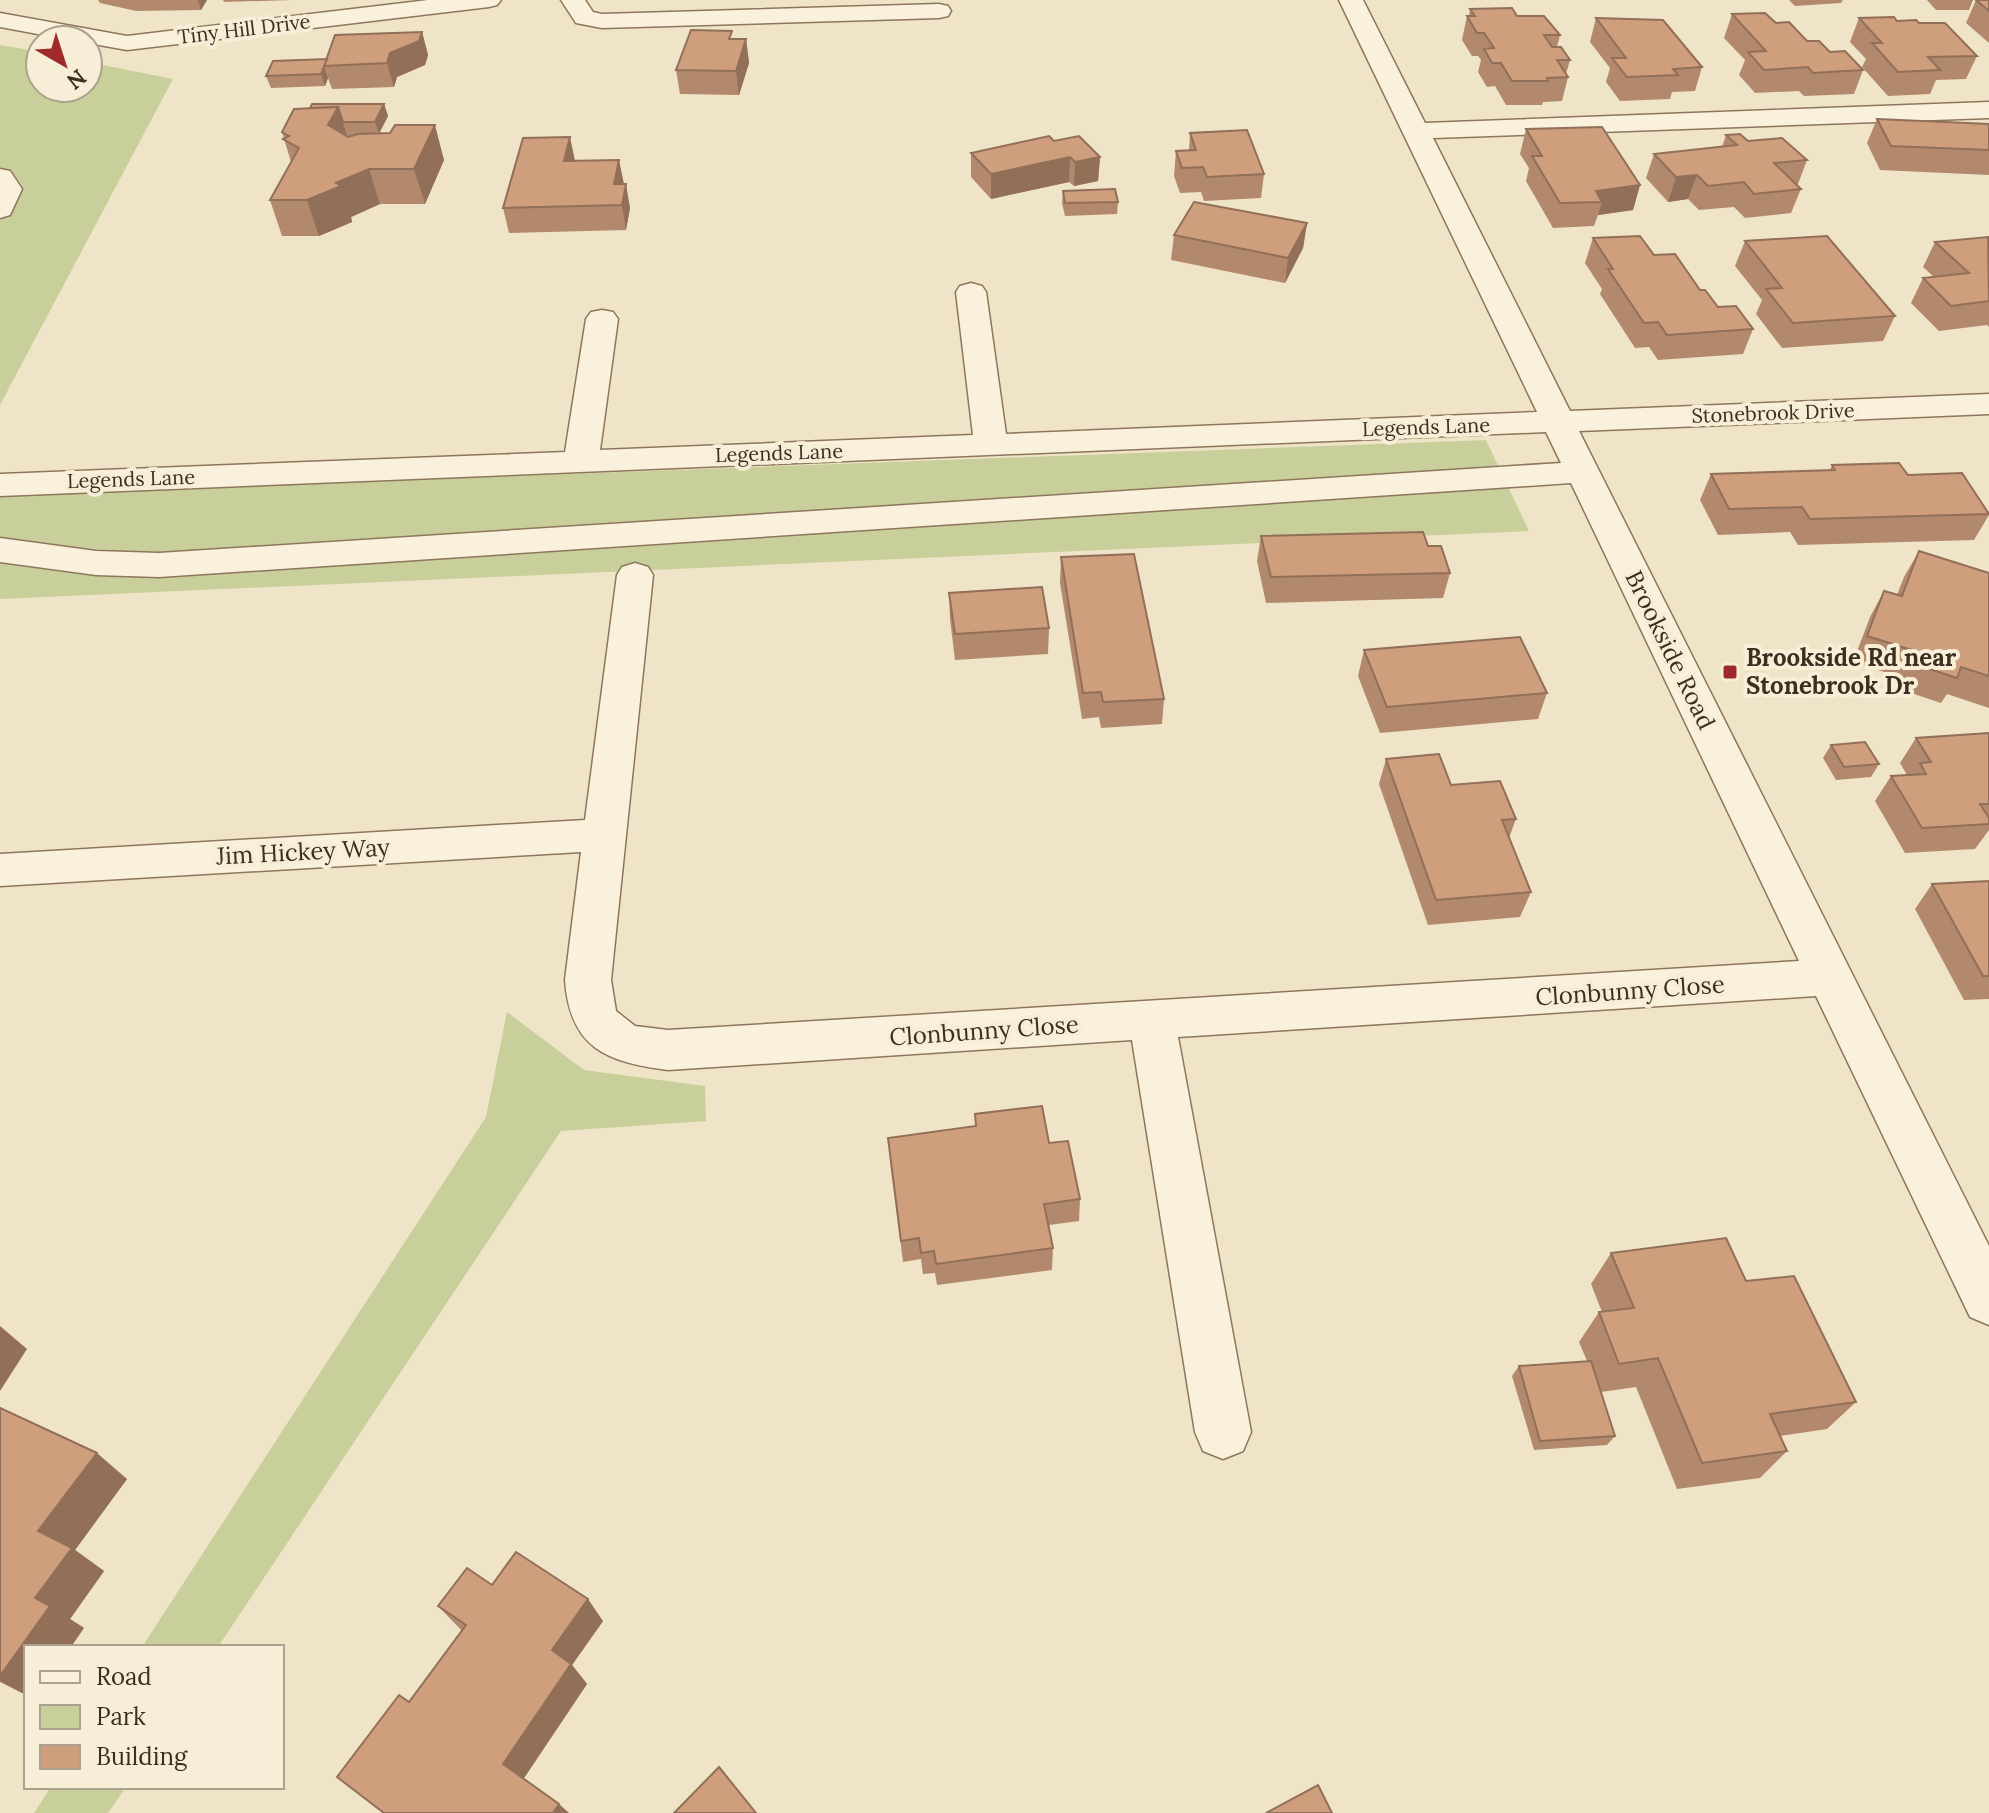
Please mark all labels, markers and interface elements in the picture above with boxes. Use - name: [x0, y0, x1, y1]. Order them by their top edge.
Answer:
- street label: Tiny Hill Drive: [176, 8, 312, 49]
- north arrow: [24, 24, 104, 104]
- text: N: [61, 63, 92, 96]
- street label: Stonebrook Drive: [1691, 397, 1855, 428]
- street label: Legends Lane: [1362, 412, 1491, 441]
- street label: Legends Lane: [715, 438, 844, 467]
- street label: Legends Lane: [67, 464, 196, 493]
- street label: Brookside Road: [1619, 565, 1722, 734]
- place label: Brookside Rd near Stonebrook Dr: [1746, 642, 1957, 701]
- marker: Brookside Rd near Stonebrook Dr: [1721, 663, 1739, 681]
- street label: Jim Hickey Way: [214, 831, 391, 872]
- street label: Clonbunny Close: [1534, 968, 1726, 1013]
- street label: Clonbunny Close: [888, 1008, 1080, 1053]
- legend: [24, 1645, 284, 1789]
- text: Road: [96, 1661, 152, 1692]
- text: Park: [96, 1701, 146, 1732]
- text: Building: [96, 1741, 188, 1772]

